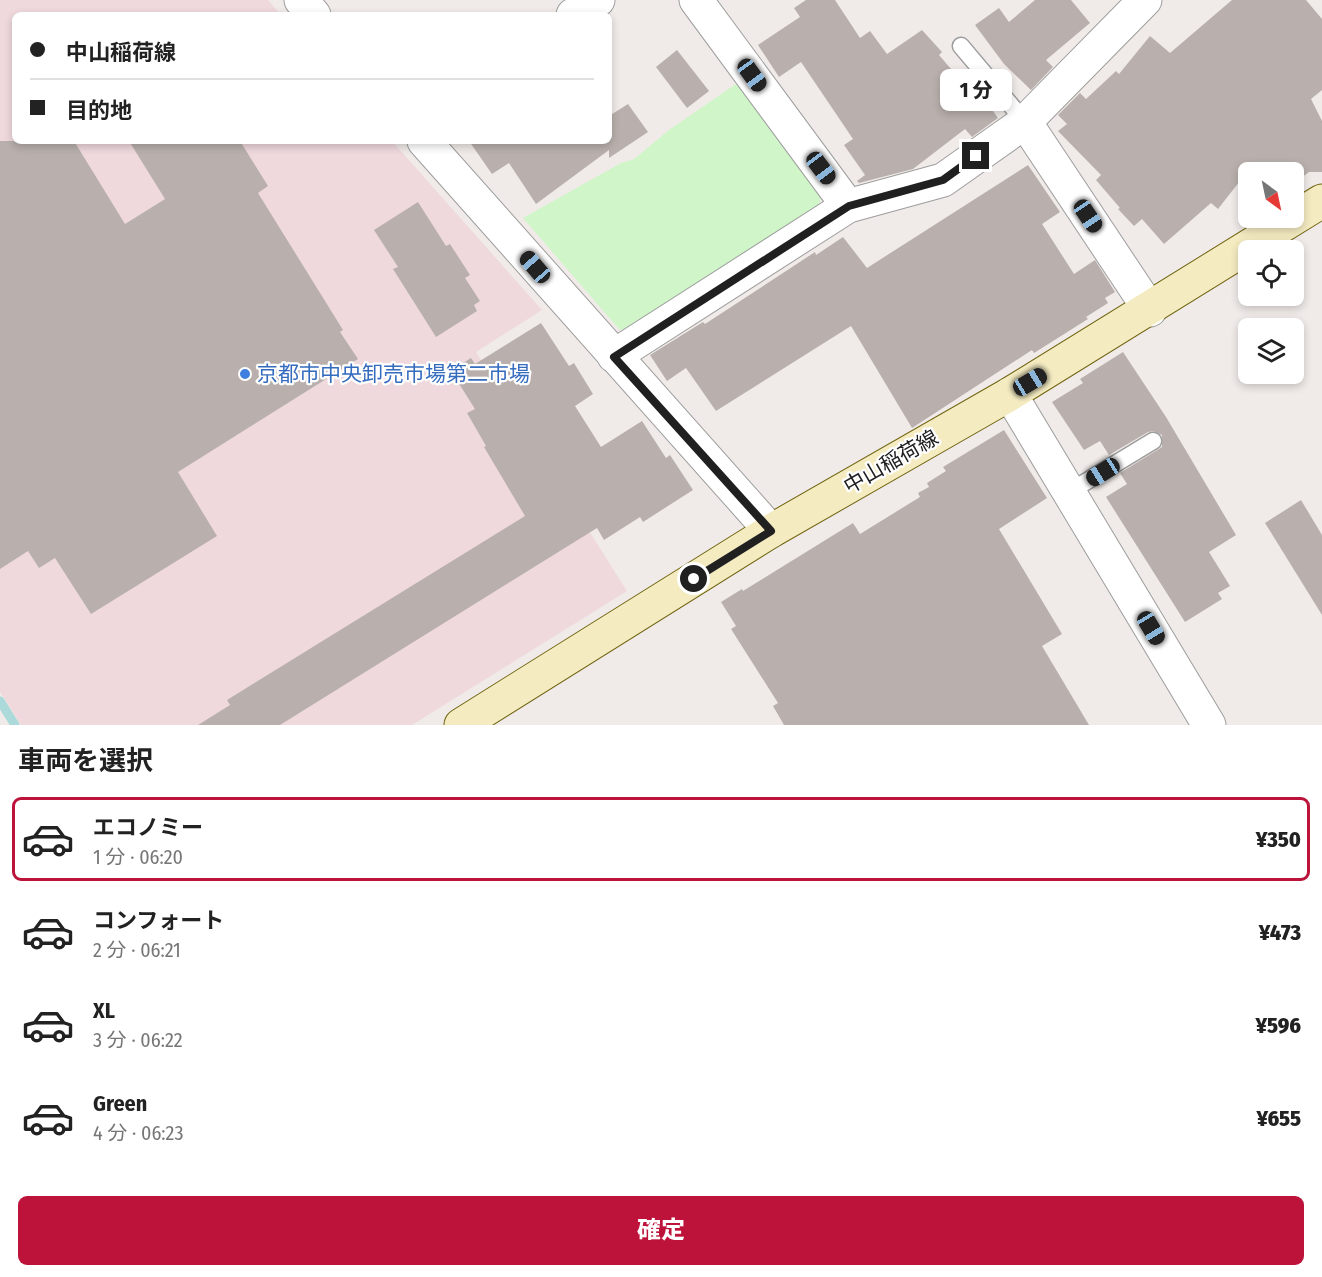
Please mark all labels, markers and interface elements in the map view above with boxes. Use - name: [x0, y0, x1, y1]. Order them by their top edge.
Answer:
- text: 中山稲荷線: [66, 39, 176, 66]
- car: [734, 55, 770, 95]
- callout: 1 分: [940, 69, 1012, 111]
- text: 1 分: [960, 78, 992, 102]
- text: 目的地: [66, 97, 132, 124]
- route end: [962, 142, 989, 169]
- car: [803, 148, 839, 188]
- north arrow: [1238, 162, 1304, 228]
- map controls: [1238, 162, 1304, 384]
- car: [1070, 196, 1106, 236]
- button: locate: [1238, 240, 1304, 306]
- car: [516, 248, 554, 286]
- button: layers: [1238, 318, 1304, 384]
- place label: 京都市中央卸売市場第二市場: [257, 361, 530, 387]
- car: [1010, 365, 1050, 399]
- marker: 京都市中央卸売市場第二市場: [238, 367, 252, 381]
- street label: 中山稲荷線: [839, 424, 943, 500]
- car: [1083, 455, 1123, 489]
- route start: [680, 565, 707, 592]
- car: [1134, 608, 1168, 648]
- text: 車両を選択: [18, 745, 153, 777]
- icon: car: [21, 812, 75, 866]
- text: エコノミー: [93, 814, 203, 841]
- text: ¥350: [1256, 826, 1301, 853]
- text: 1 分 · 06:20: [93, 845, 183, 869]
- icon: car: [21, 905, 75, 959]
- text: コンフォート: [93, 907, 224, 934]
- text: ¥473: [1259, 919, 1301, 946]
- text: 2 分 · 06:21: [93, 938, 181, 962]
- text: XL: [93, 997, 115, 1024]
- icon: car: [21, 998, 75, 1052]
- text: ¥596: [1256, 1012, 1301, 1039]
- text: 3 分 · 06:22: [93, 1028, 183, 1052]
- text: Green: [93, 1090, 147, 1117]
- icon: car: [21, 1091, 75, 1145]
- text: ¥655: [1257, 1105, 1301, 1132]
- text: 4 分 · 06:23: [93, 1121, 183, 1145]
- button: 確定: [18, 1196, 1304, 1265]

